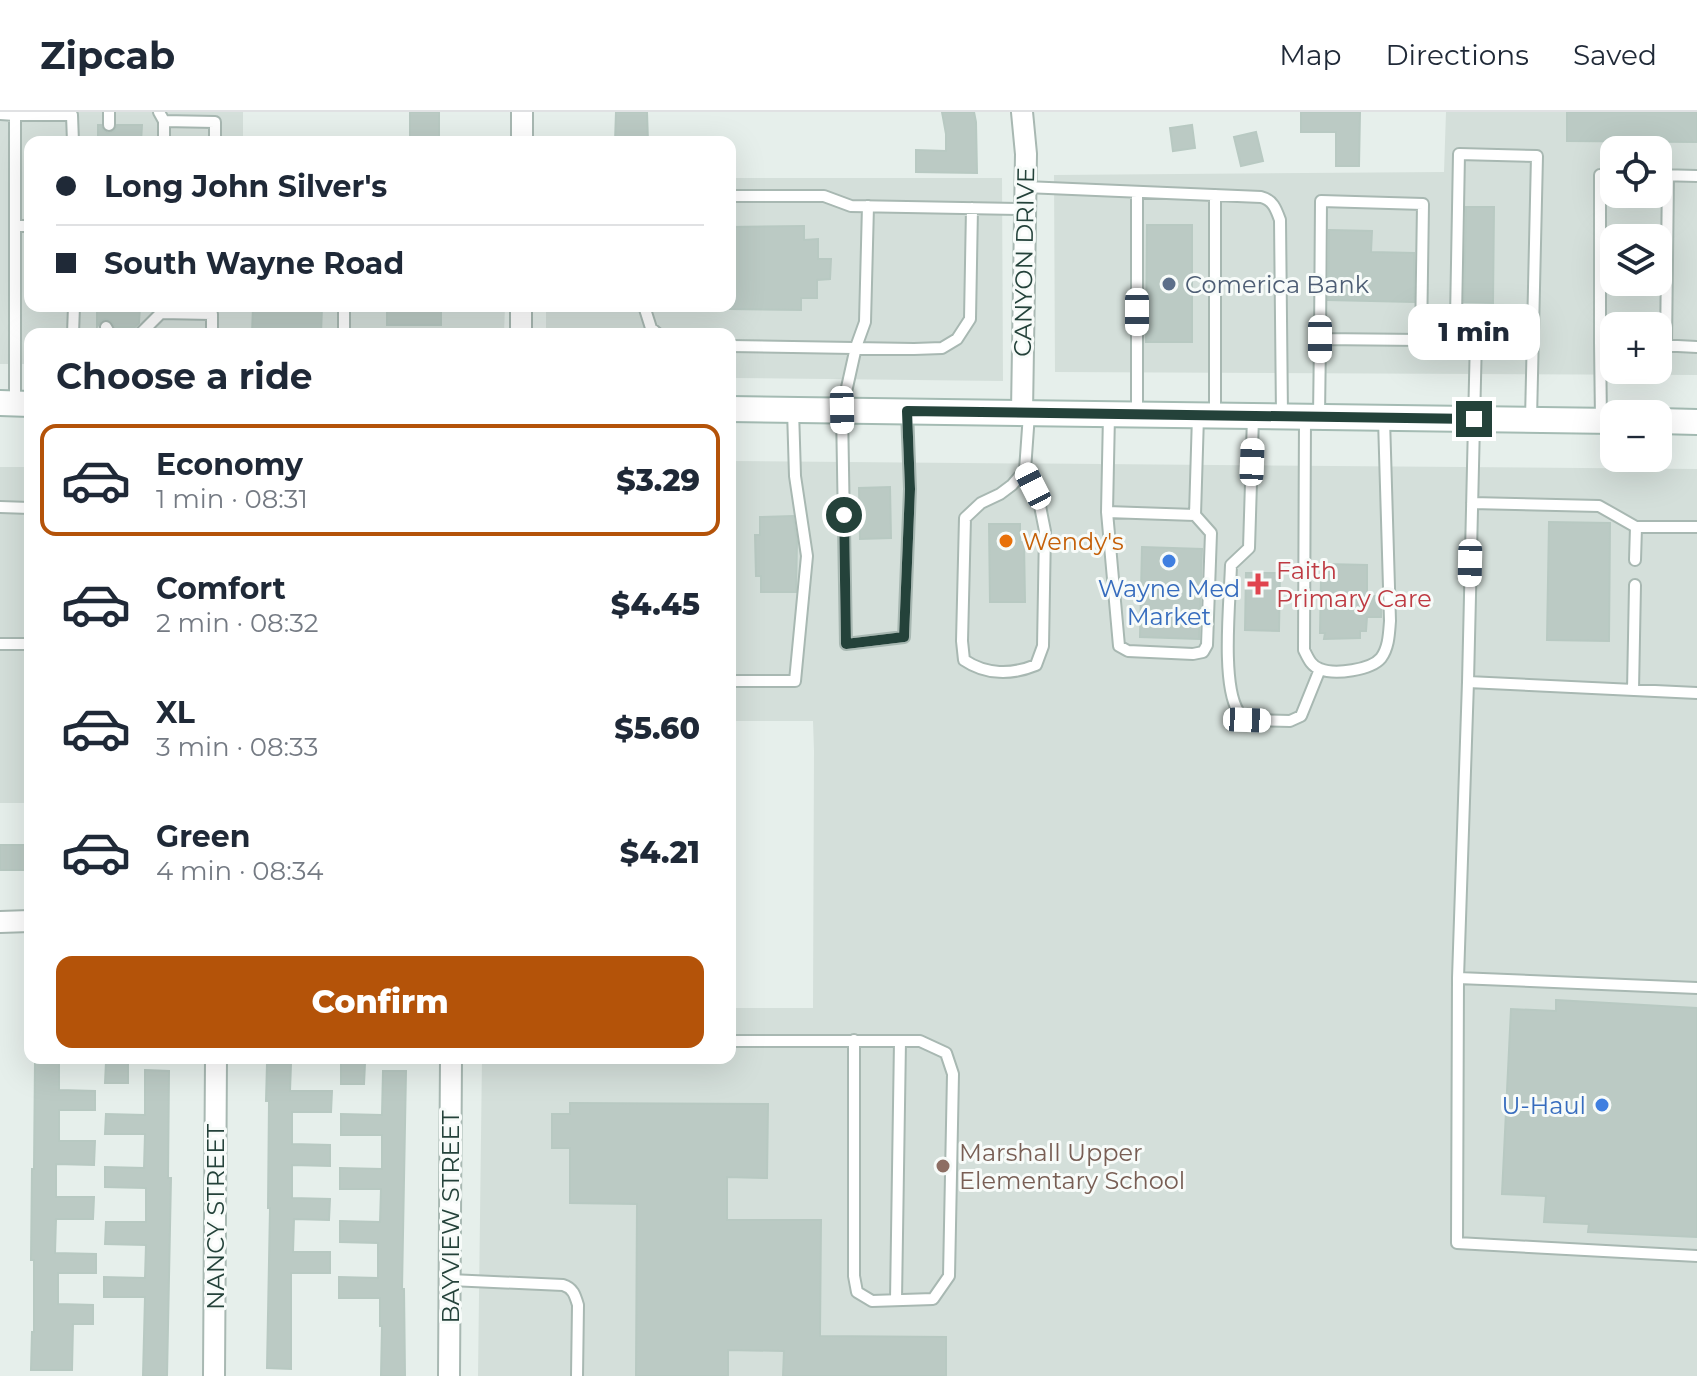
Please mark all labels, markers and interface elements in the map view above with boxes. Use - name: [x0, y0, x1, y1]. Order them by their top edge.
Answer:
- text: Zipcab: [40, 32, 175, 79]
- text: Map: [1279, 38, 1341, 72]
- text: Directions: [1385, 38, 1529, 72]
- text: Saved: [1573, 38, 1657, 72]
- map controls: [1600, 136, 1672, 472]
- button: locate: [1600, 136, 1672, 208]
- street label: CANYON DRIVE: [1008, 167, 1040, 357]
- text: Long John Silver's: [104, 168, 387, 205]
- button: layers: [1600, 224, 1672, 296]
- text: South Wayne Road: [104, 245, 404, 282]
- place label: Comerica Bank: [1185, 270, 1370, 299]
- marker: Comerica Bank: [1160, 275, 1178, 293]
- car: [1125, 288, 1149, 336]
- callout: 1 min: [1408, 303, 1540, 359]
- button: +: [1600, 312, 1672, 384]
- car: [1308, 315, 1332, 363]
- text: 1 min: [1438, 316, 1510, 348]
- text: Choose a ride: [56, 354, 313, 398]
- car: [830, 386, 854, 434]
- button: −: [1600, 400, 1672, 472]
- route end: [1456, 401, 1492, 437]
- car: [1239, 438, 1265, 486]
- icon: car: [60, 444, 132, 516]
- text: Economy: [156, 446, 303, 483]
- car: [1011, 459, 1055, 513]
- text: $3.29: [616, 462, 700, 499]
- text: 1 min · 08:31: [156, 483, 308, 515]
- route start: [826, 497, 862, 533]
- place label: Wendy's: [1022, 527, 1124, 556]
- marker: Wendy's: [997, 532, 1015, 550]
- car: [1458, 539, 1482, 587]
- marker: Wayne Med Market: [1160, 552, 1178, 570]
- place label: Faith Primary Care: [1276, 556, 1432, 613]
- icon: car: [60, 568, 132, 640]
- text: Comfort: [156, 570, 286, 607]
- marker: Faith Primary Care: [1247, 573, 1269, 595]
- place label: Wayne Med Market: [1098, 574, 1240, 631]
- text: $4.45: [611, 586, 700, 623]
- text: 2 min · 08:32: [156, 607, 319, 639]
- icon: car: [60, 692, 132, 764]
- text: XL: [156, 694, 195, 731]
- car: [1223, 707, 1271, 733]
- text: $5.60: [614, 710, 700, 747]
- text: 3 min · 08:33: [156, 731, 318, 763]
- icon: car: [60, 816, 132, 888]
- text: Green: [156, 818, 250, 855]
- text: $4.21: [620, 834, 700, 871]
- text: 4 min · 08:34: [156, 855, 324, 887]
- button: Confirm: [56, 956, 704, 1048]
- place label: U-Haul: [1502, 1091, 1586, 1120]
- marker: U-Haul: [1593, 1096, 1611, 1114]
- street label: BAYVIEW STREET: [436, 1110, 465, 1323]
- street label: NANCY STREET: [201, 1124, 230, 1310]
- place label: Marshall Upper Elementary School: [959, 1138, 1185, 1195]
- marker: Marshall Upper Elementary School: [934, 1157, 952, 1175]

